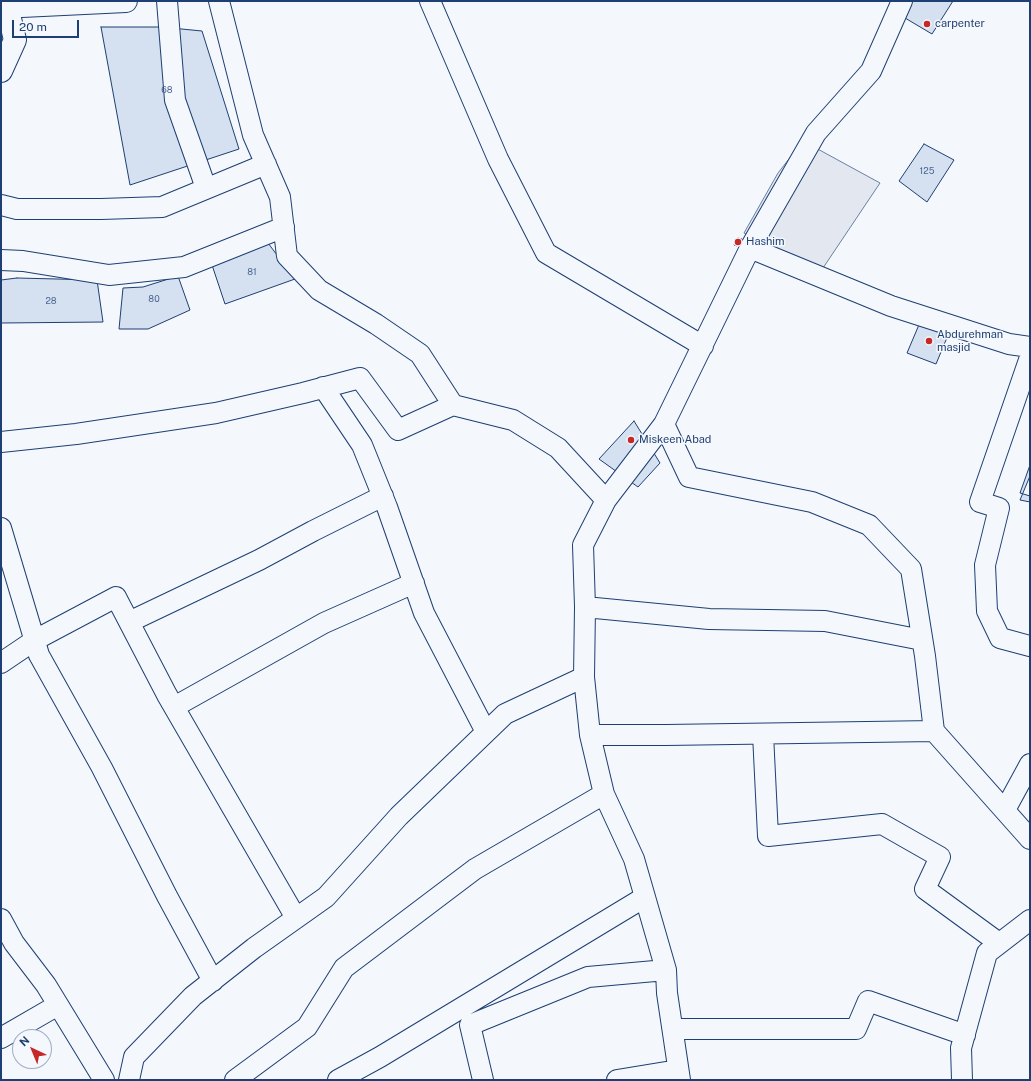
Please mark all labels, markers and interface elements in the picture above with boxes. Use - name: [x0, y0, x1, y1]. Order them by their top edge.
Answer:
- scale bar: [14, 12, 81, 38]
- place label: carpenter: [935, 17, 985, 31]
- marker: carpenter: [922, 19, 932, 29]
- text: 20 m: [19, 20, 47, 34]
- house number: 68: [161, 85, 173, 95]
- house number: 125: [920, 166, 934, 176]
- place label: Hashim: [746, 235, 785, 249]
- marker: Hashim: [733, 237, 743, 247]
- house number: 81: [247, 267, 257, 277]
- house number: 80: [148, 294, 160, 304]
- house number: 28: [45, 296, 57, 306]
- place label: Abdurehman masjid: [937, 328, 1003, 354]
- marker: Abdurehman masjid: [924, 336, 934, 346]
- place label: Miskeen Abad: [639, 433, 711, 447]
- marker: Miskeen Abad: [626, 435, 636, 445]
- north arrow: [12, 1029, 52, 1069]
- text: N: [17, 1034, 32, 1048]

